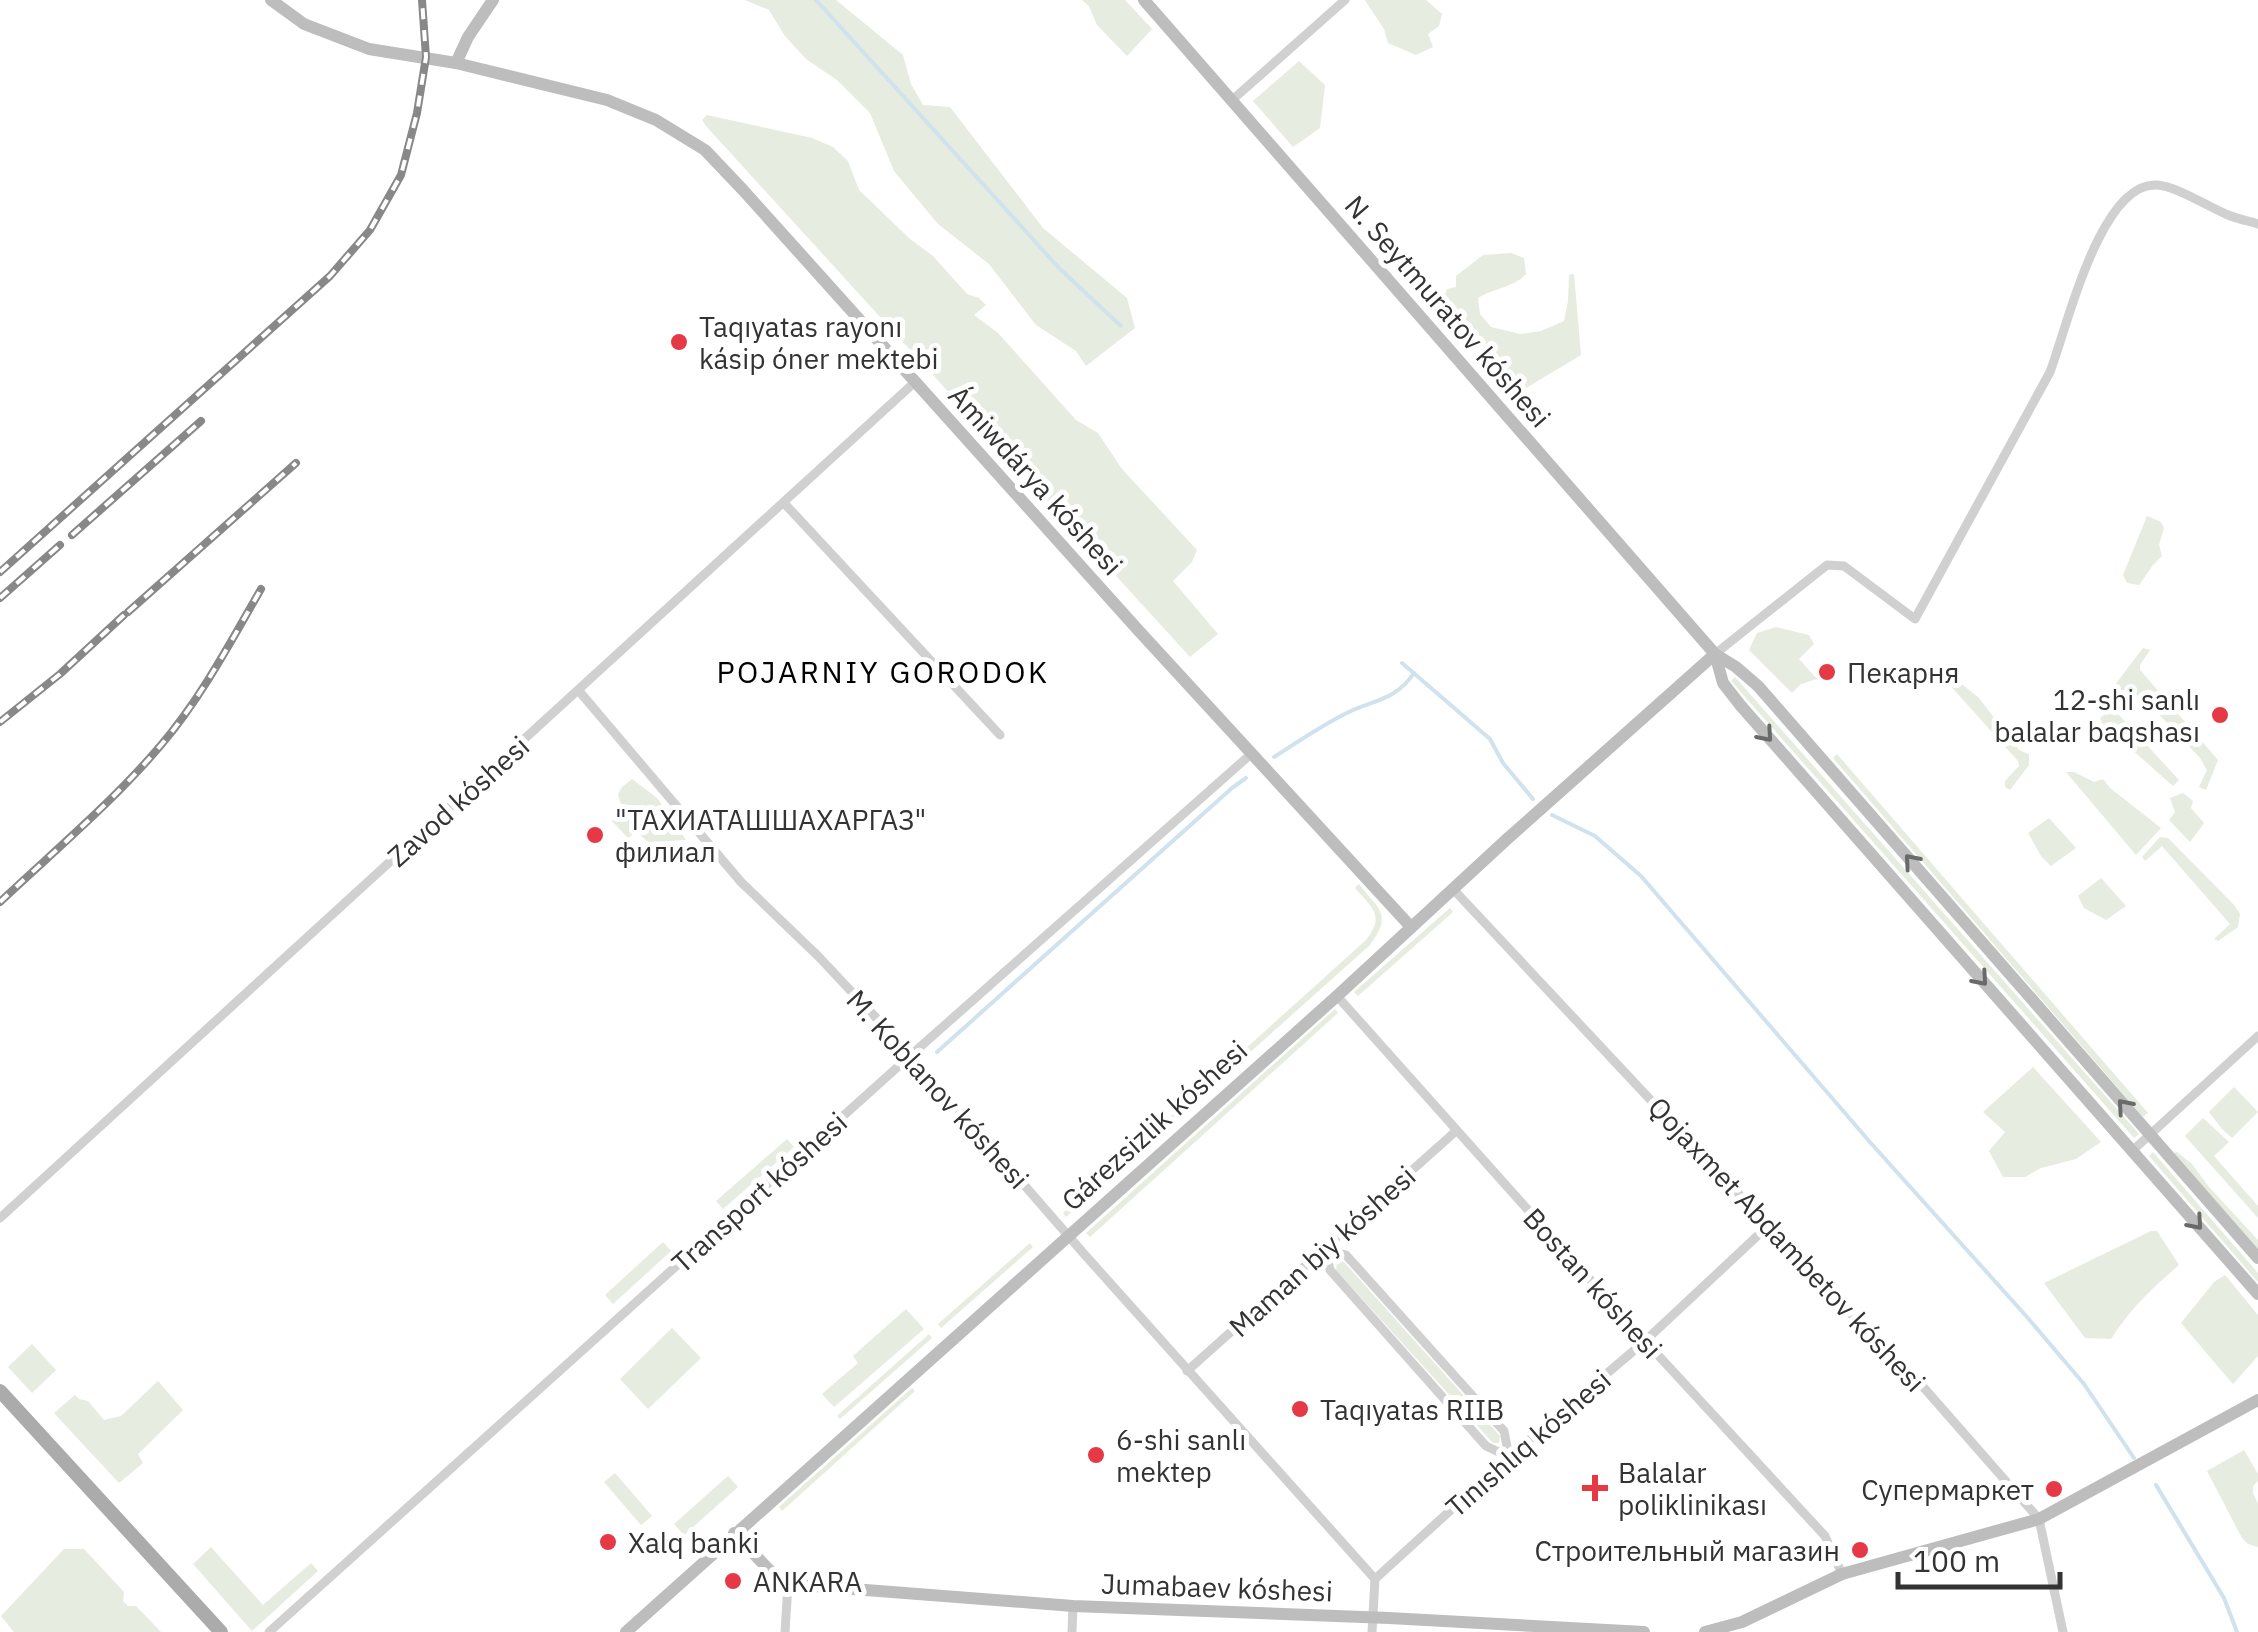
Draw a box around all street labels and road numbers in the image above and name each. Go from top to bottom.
street label: N. Seytmuratov kóshesi [1337,187,1559,435]
street label: Ámiwdárya kóshesi [941,377,1131,583]
street label: Zavod kóshesi [379,728,537,874]
street label: M. Koblanov kóshesi [839,982,1037,1196]
street label: Gárezsizlik kóshesi [1053,1032,1255,1218]
street label: Qojaxmet Abdambetov kóshesi [1640,1089,1934,1399]
street label: Transport kóshesi [664,1103,854,1281]
street label: Maman biy kóshesi [1221,1157,1423,1345]
street label: Bostan kóshesi [1516,1200,1670,1366]
street label: Tınıshlıq kóshesi [1438,1361,1618,1525]
street label: Jumabaev kóshesi [1101,1564,1333,1610]

